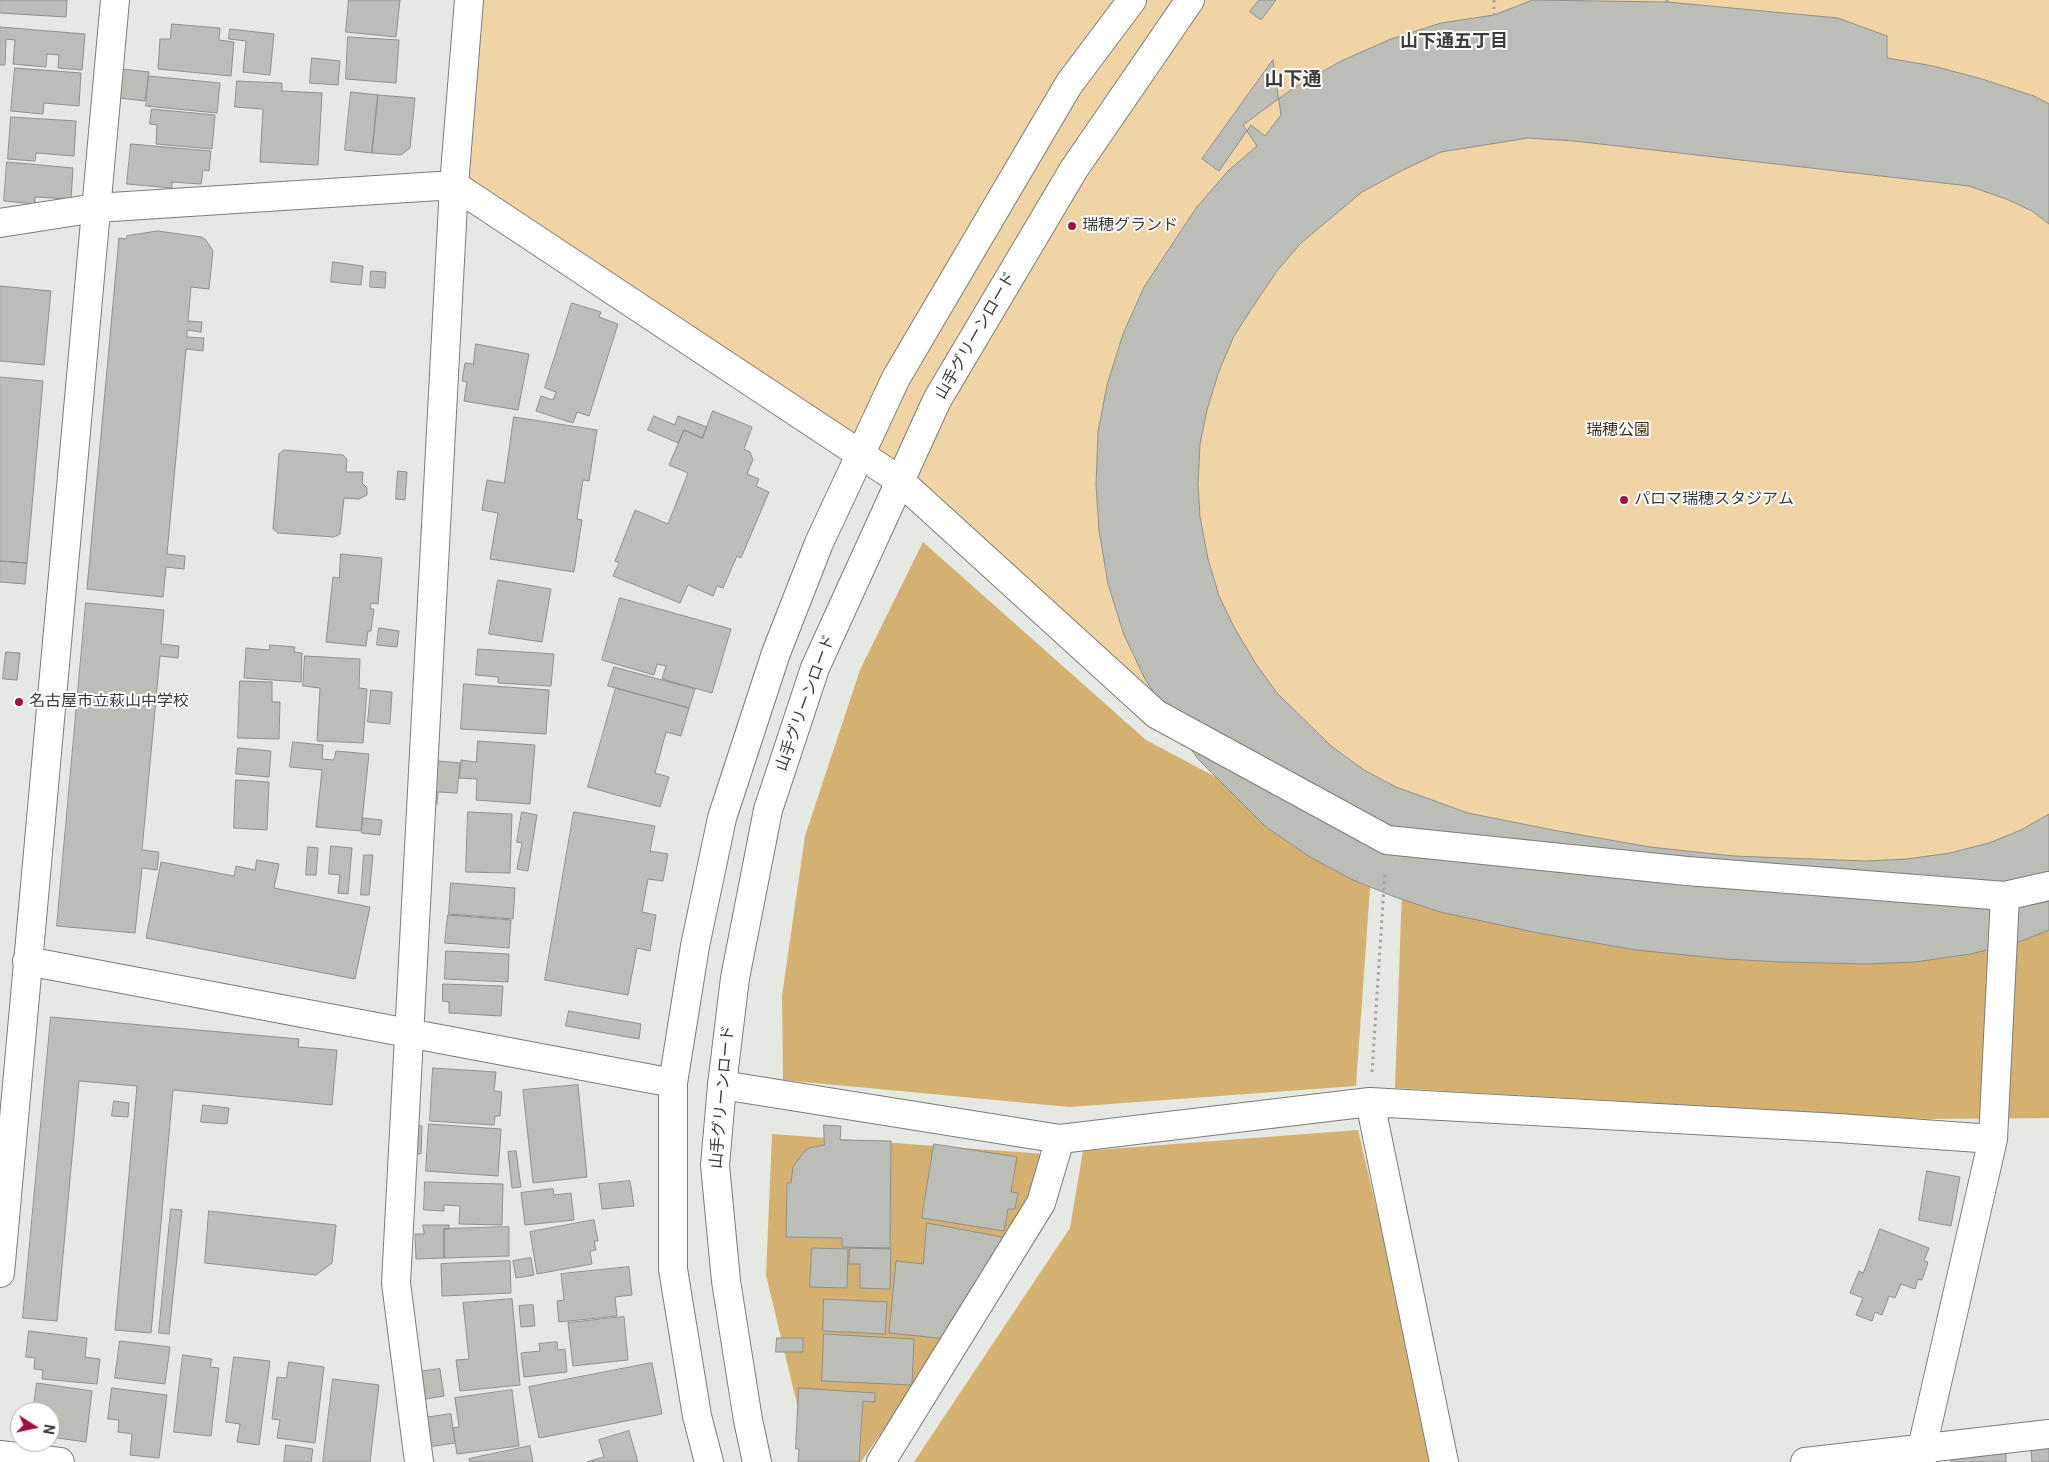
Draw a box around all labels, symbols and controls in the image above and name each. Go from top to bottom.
district label: 山下通五丁目 [1400,31,1508,53]
district label: 山下通 [1265,69,1321,91]
place label: 瑞穂グランド [1082,216,1178,236]
marker: 瑞穂グランド [1066,220,1078,232]
street label: 山手グリーンロード [932,269,1020,403]
park label: 瑞穂公園 [1586,421,1650,441]
place label: パロマ瑞穂スタジアム [1634,490,1794,510]
marker: パロマ瑞穂スタジアム [1618,494,1630,506]
street label: 山手グリーンロード [772,632,840,774]
place label: 名古屋市立萩山中学校 [29,692,189,712]
marker: 名古屋市立萩山中学校 [13,696,25,708]
street label: 山手グリーンロード [707,1024,739,1170]
north arrow [10,1402,60,1452]
text: N [40,1423,58,1436]

